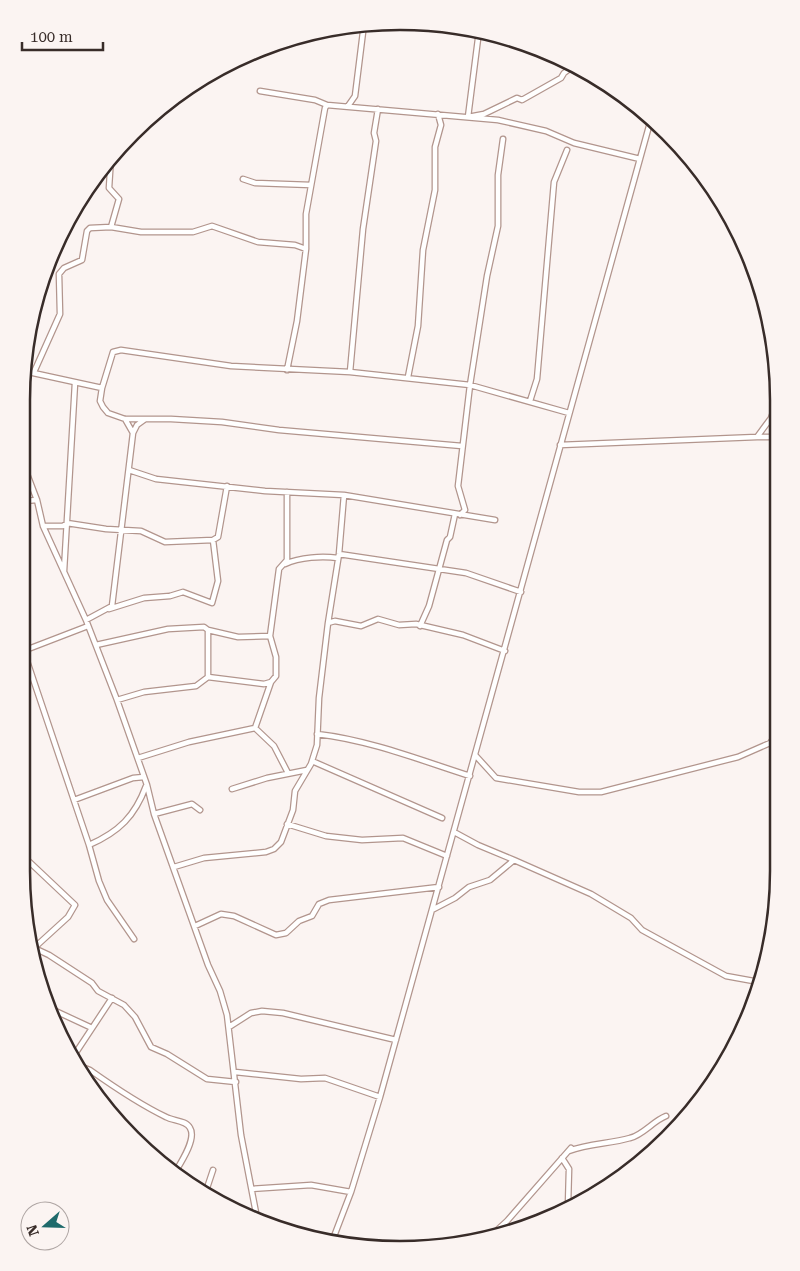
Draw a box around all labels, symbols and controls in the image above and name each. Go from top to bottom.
scale bar [22,20,104,52]
text: 100 m [30,28,73,46]
north arrow [20,1201,70,1251]
text: N [23,1222,42,1238]

